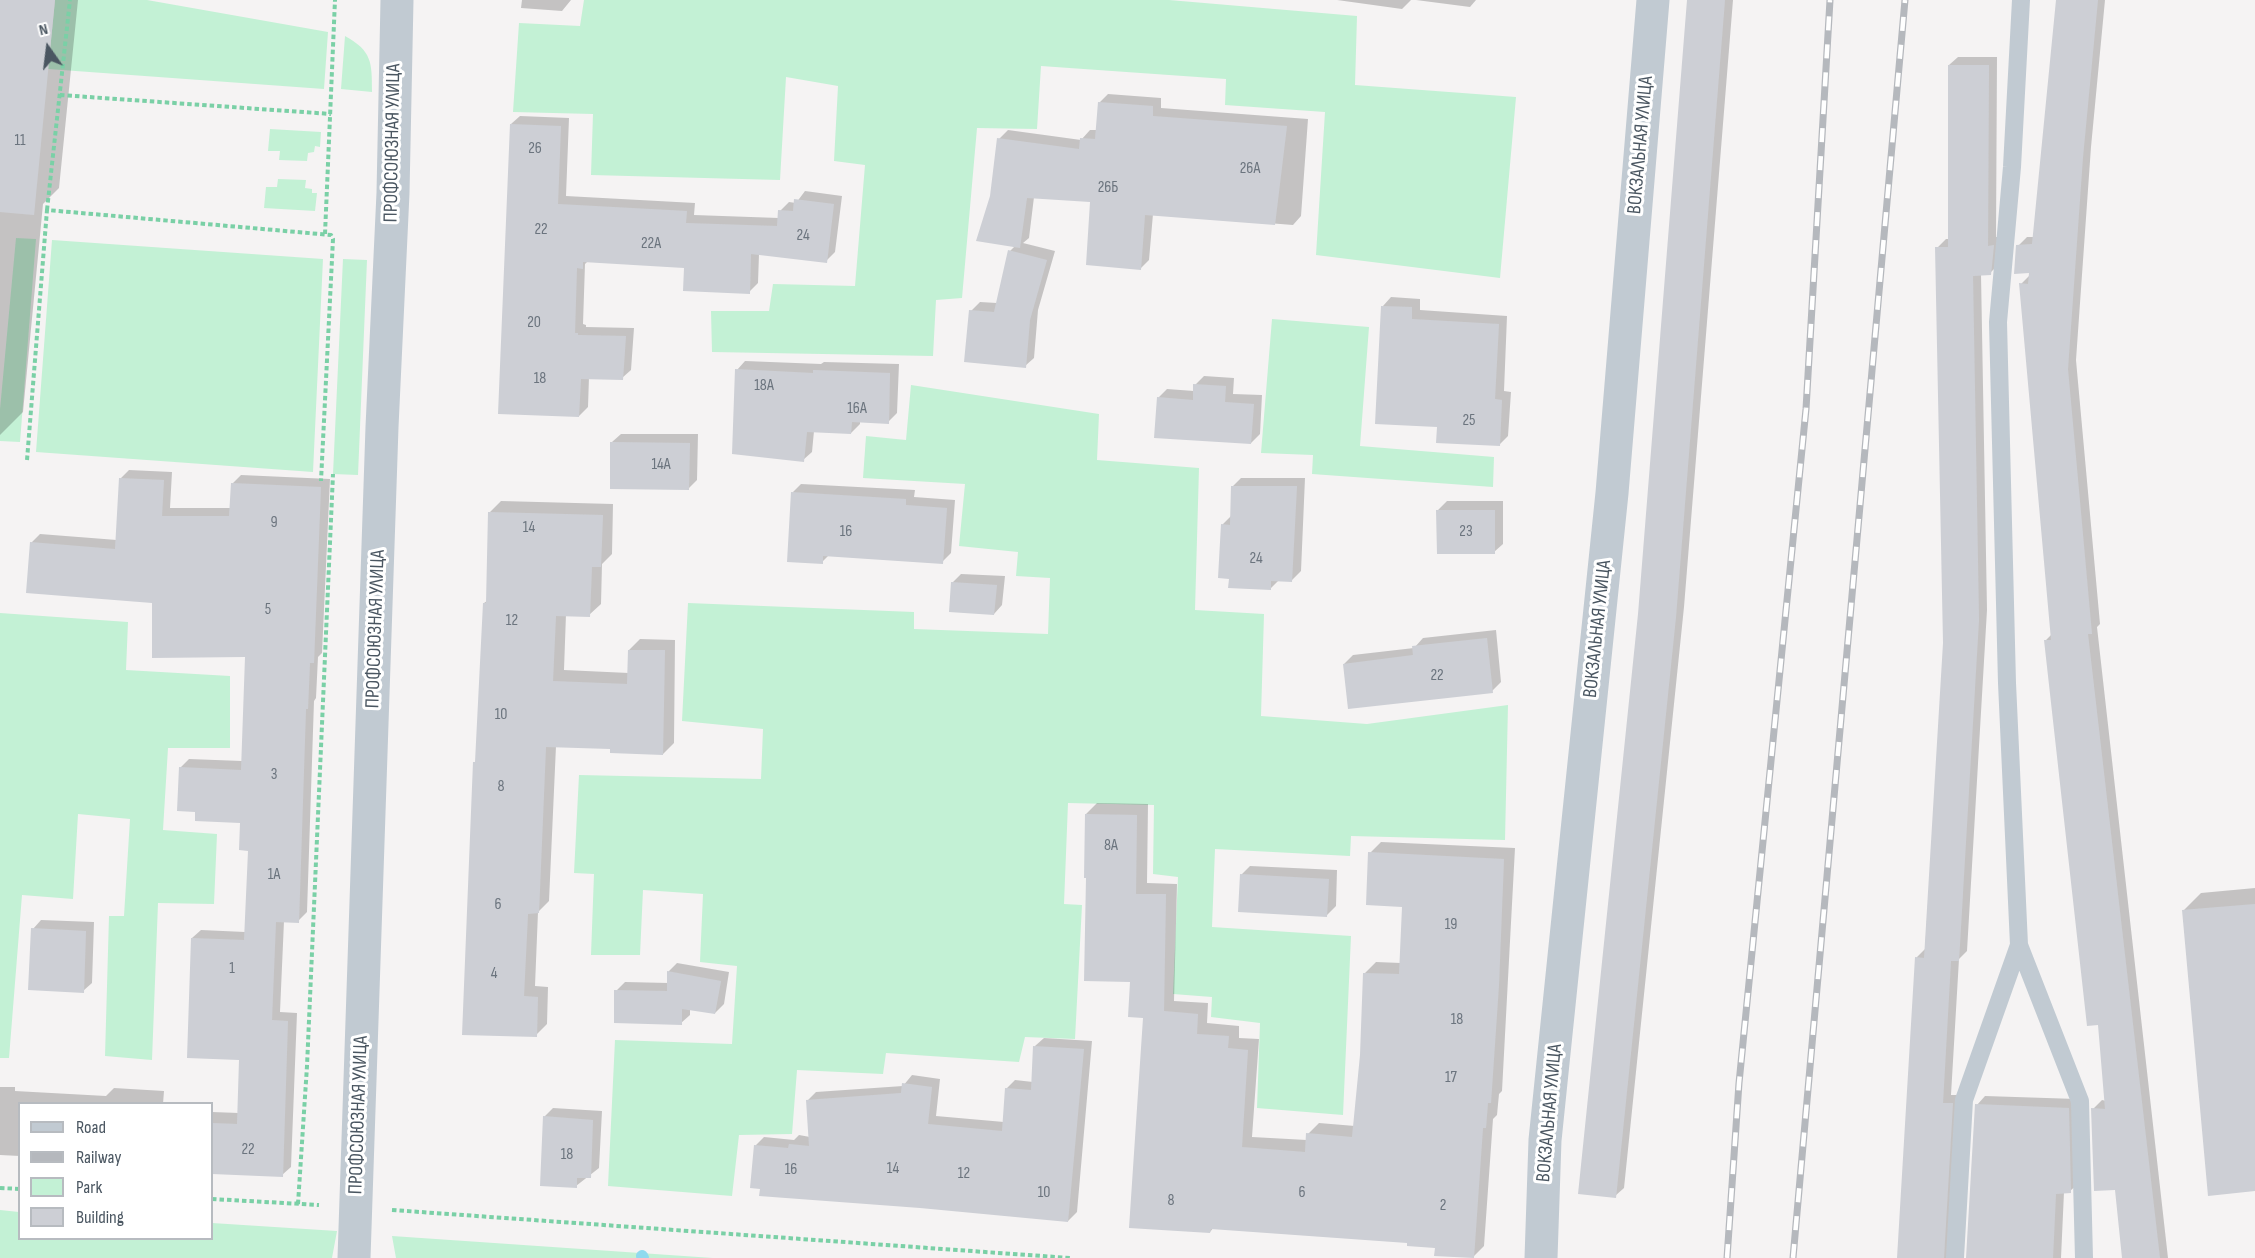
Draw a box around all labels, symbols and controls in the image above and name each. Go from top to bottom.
north arrow [18,18,78,78]
text: N [37,20,50,40]
street label: ПРОФСОЮЗНАЯ УЛИЦА [380,63,406,223]
street label: ВОКЗАЛЬНАЯ УЛИЦА [1623,75,1659,215]
house number: 11 [14,131,26,151]
house number: 26 [528,139,542,159]
house number: 26А [1240,159,1260,179]
house number: 26Б [1098,178,1118,198]
house number: 22 [534,220,548,240]
house number: 24 [796,226,810,246]
house number: 22А [641,234,661,254]
house number: 20 [527,313,541,333]
house number: 18 [534,369,546,389]
house number: 18А [754,376,774,396]
house number: 16А [847,399,867,419]
house number: 25 [1462,411,1476,431]
house number: 14А [651,455,671,475]
house number: 9 [270,513,278,533]
house number: 14 [523,518,535,538]
house number: 16 [840,522,852,542]
house number: 23 [1459,522,1473,542]
street label: ПРОФСОЮЗНАЯ УЛИЦА [361,549,391,709]
house number: 24 [1249,549,1263,569]
street label: ВОКЗАЛЬНАЯ УЛИЦА [1579,559,1617,699]
house number: 5 [265,600,271,620]
house number: 12 [506,611,518,631]
house number: 22 [1430,666,1444,686]
house number: 10 [495,705,507,725]
house number: 3 [271,765,277,785]
house number: 8 [497,777,505,797]
house number: 8А [1104,836,1118,856]
house number: 1А [268,865,280,885]
house number: 6 [494,895,502,915]
house number: 19 [1445,915,1457,935]
house number: 1 [229,959,235,979]
house number: 4 [491,964,497,984]
house number: 18 [1451,1010,1463,1030]
street label: ПРОФСОЮЗНАЯ УЛИЦА [344,1035,374,1195]
street label: ВОКЗАЛЬНАЯ УЛИЦА [1532,1043,1568,1183]
house number: 17 [1445,1068,1457,1088]
legend [18,1102,213,1240]
text: Road [76,1117,106,1138]
house number: 22 [241,1140,255,1160]
house number: 18 [561,1145,573,1165]
text: Railway [76,1147,121,1168]
house number: 14 [887,1159,899,1179]
house number: 16 [785,1160,797,1180]
house number: 12 [958,1164,970,1184]
text: Park [76,1177,102,1198]
house number: 10 [1038,1183,1050,1203]
house number: 6 [1298,1183,1306,1203]
house number: 8 [1167,1191,1175,1211]
house number: 2 [1440,1196,1446,1216]
text: Building [76,1207,124,1228]

